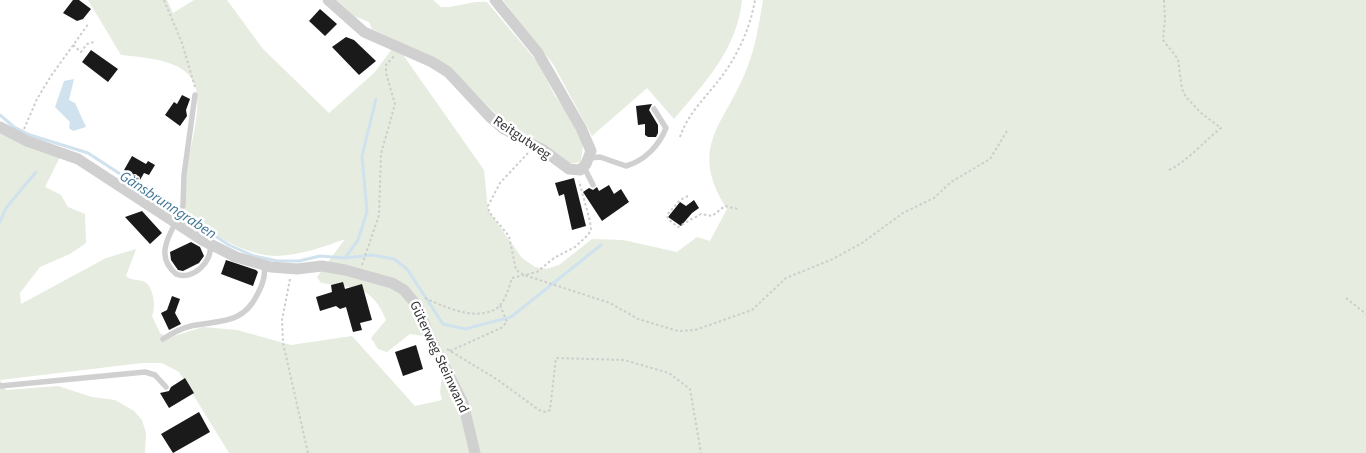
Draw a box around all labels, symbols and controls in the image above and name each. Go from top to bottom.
street label: Reitgutweg [489,111,555,165]
water label: Gänsbrunngraben [115,166,221,244]
street label: Güterweg Steinwand [404,298,474,416]

